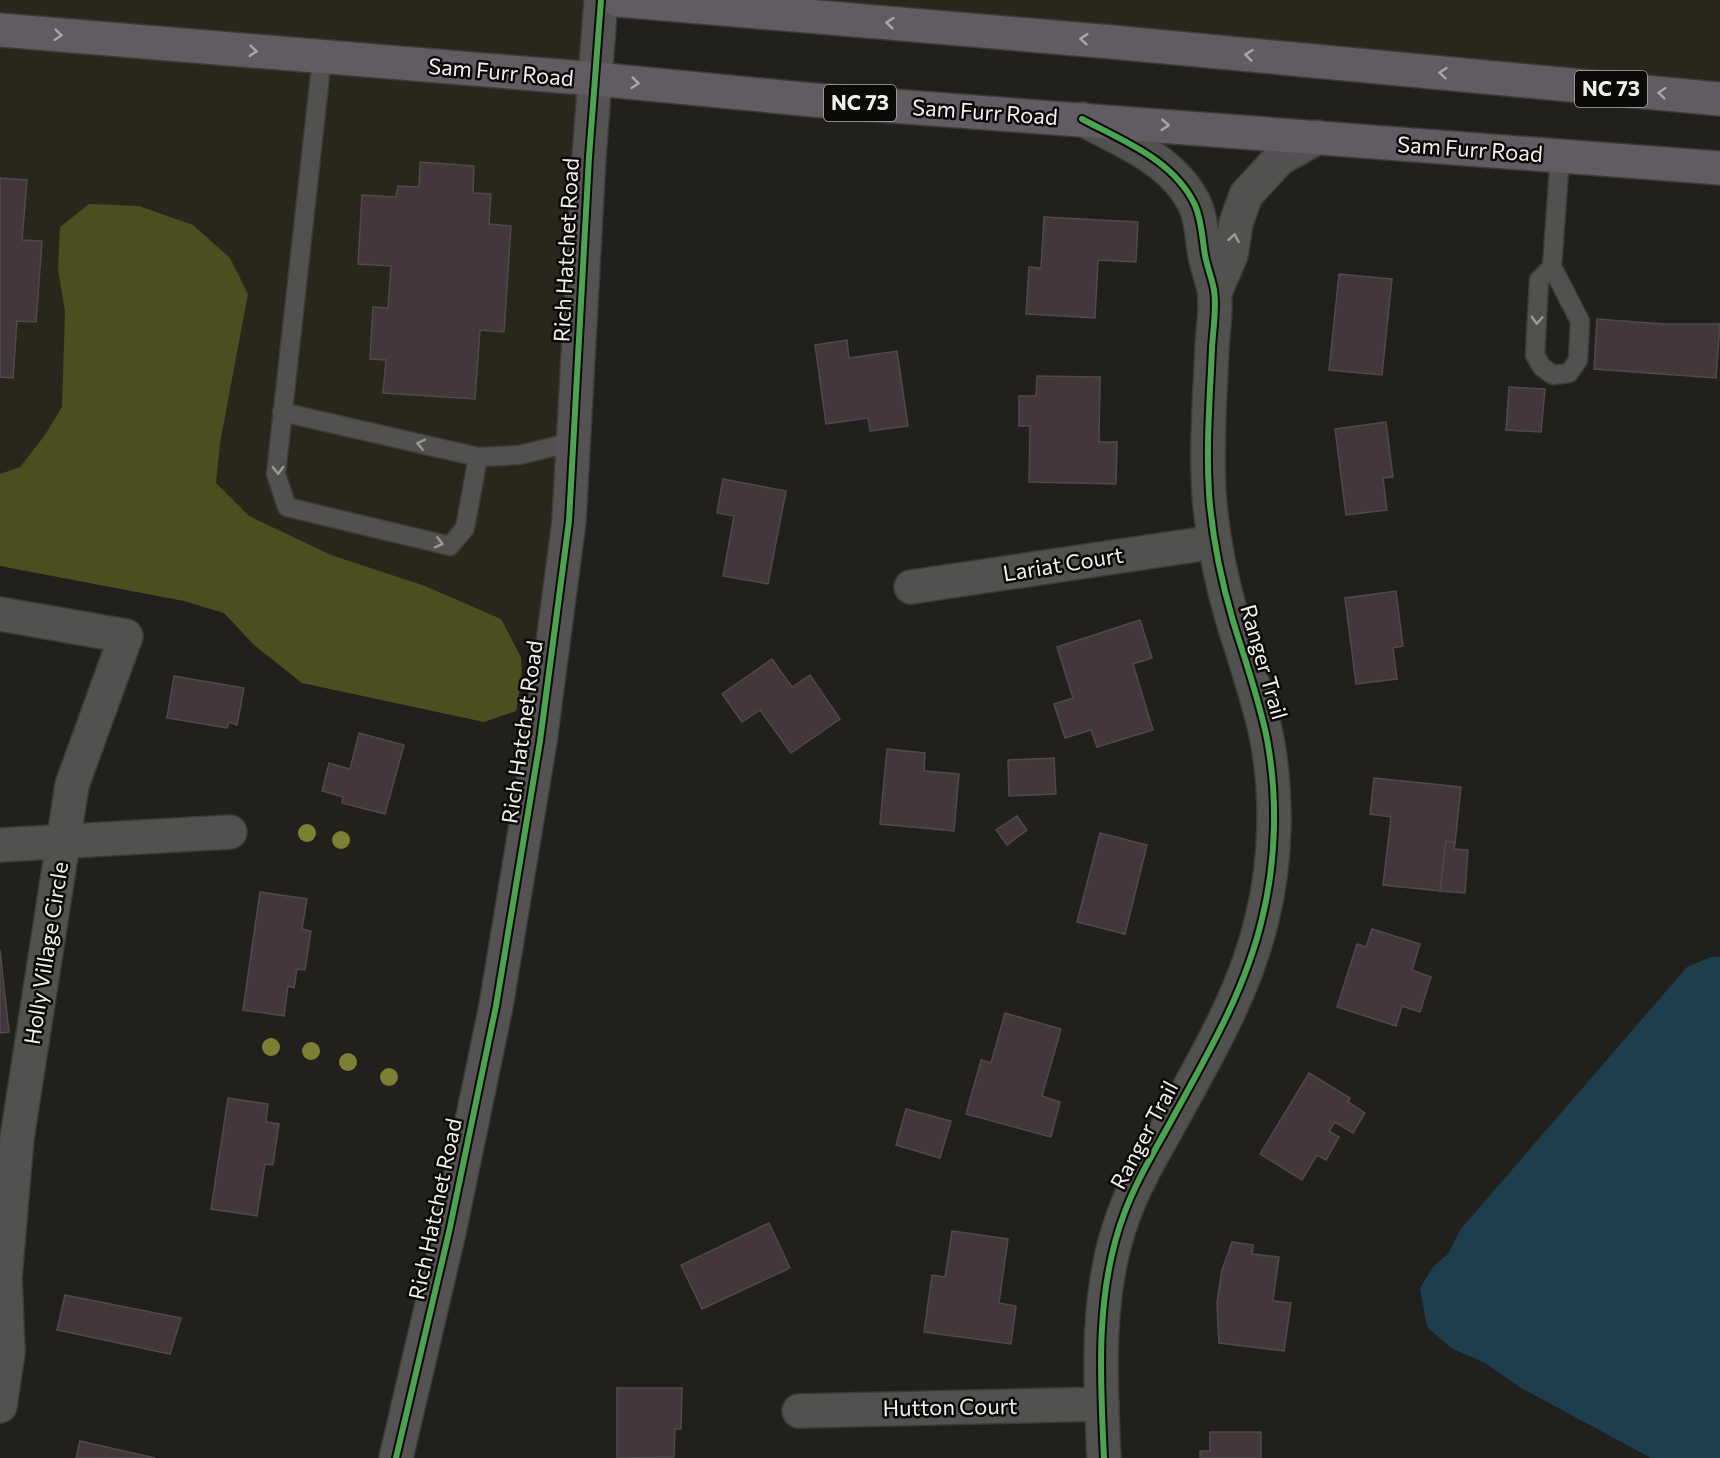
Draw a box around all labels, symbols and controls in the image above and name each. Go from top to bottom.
one-way arrow [885,17,895,30]
one-way arrow [54,28,63,41]
one-way arrow [1080,33,1089,46]
one-way arrow [248,44,257,57]
one-way arrow [1244,49,1253,62]
street label: Sam Furr Road [427,52,575,91]
one-way arrow [1438,67,1447,80]
road number: NC 73 [1575,71,1647,107]
one-way arrow [631,76,640,89]
road number: NC 73 [824,85,896,121]
one-way arrow [1657,87,1666,100]
street label: Sam Furr Road [911,93,1059,130]
one-way arrow [1160,118,1169,131]
street label: Sam Furr Road [1396,130,1544,167]
street label: Rich Hatchet Road [547,157,584,343]
one-way arrow [1227,233,1240,243]
one-way arrow [1530,315,1543,324]
one-way arrow [416,438,426,451]
one-way arrow [272,465,284,474]
one-way arrow [434,536,444,549]
street label: Lariat Court [1001,541,1125,586]
street label: Ranger Trail [1235,601,1294,723]
street label: Rich Hatchet Road [495,639,548,825]
street label: Holly Village Circle [18,860,73,1046]
street label: Ranger Trail [1104,1076,1183,1194]
street label: Rich Hatchet Road [402,1116,467,1302]
street label: Hutton Court [882,1392,1018,1421]

